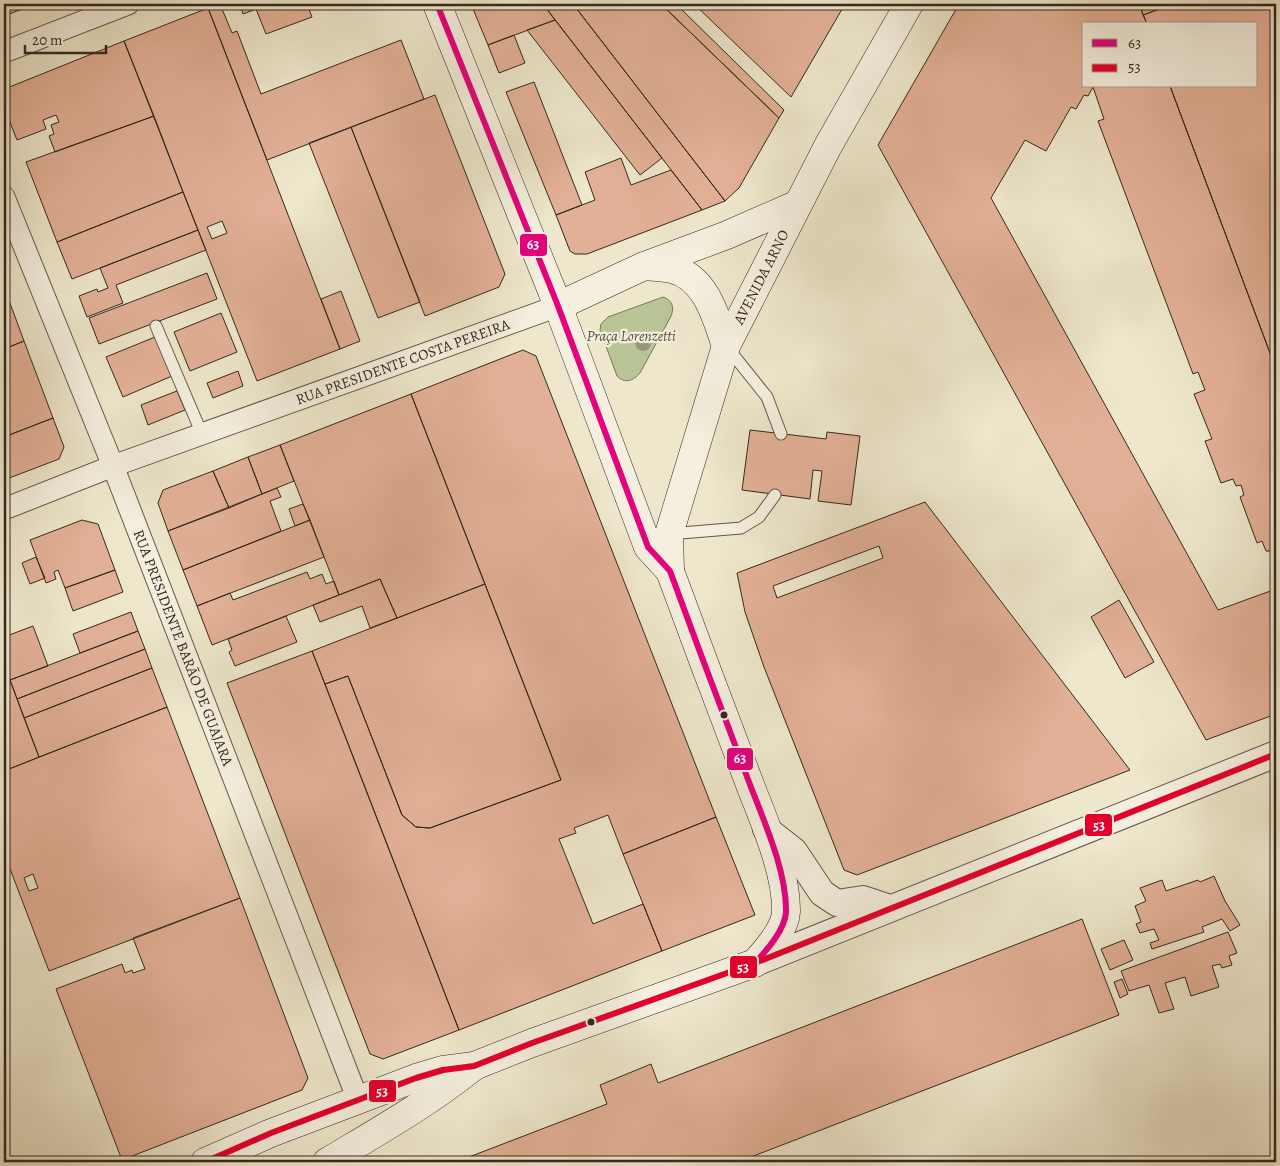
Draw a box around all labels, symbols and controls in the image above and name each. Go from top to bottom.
scale bar [25,22,106,54]
legend [1082,22,1258,88]
text: 20 m [32,30,63,50]
text: 63 [1128,33,1141,53]
text: 53 [1128,57,1141,77]
street label: AVENIDA ARNO [728,226,794,329]
line badge: 63 [519,233,548,257]
text: 63 [527,235,539,254]
street label: RUA PRESIDENTE COSTA PEREIRA [293,314,513,410]
park label: Praça Lorenzetti [586,326,676,346]
street label: RUA PRESIDENTE BARÃO DE GUAJARA [128,527,238,769]
unlabelled marker [719,710,729,720]
line badge: 63 [726,747,754,771]
text: 63 [734,749,746,768]
line badge: 53 [1084,813,1113,837]
text: 53 [1093,816,1105,835]
line badge: 53 [729,955,758,979]
text: 53 [737,958,749,977]
unlabelled marker [586,1017,596,1027]
line badge: 53 [368,1079,397,1103]
text: 53 [376,1082,388,1101]

